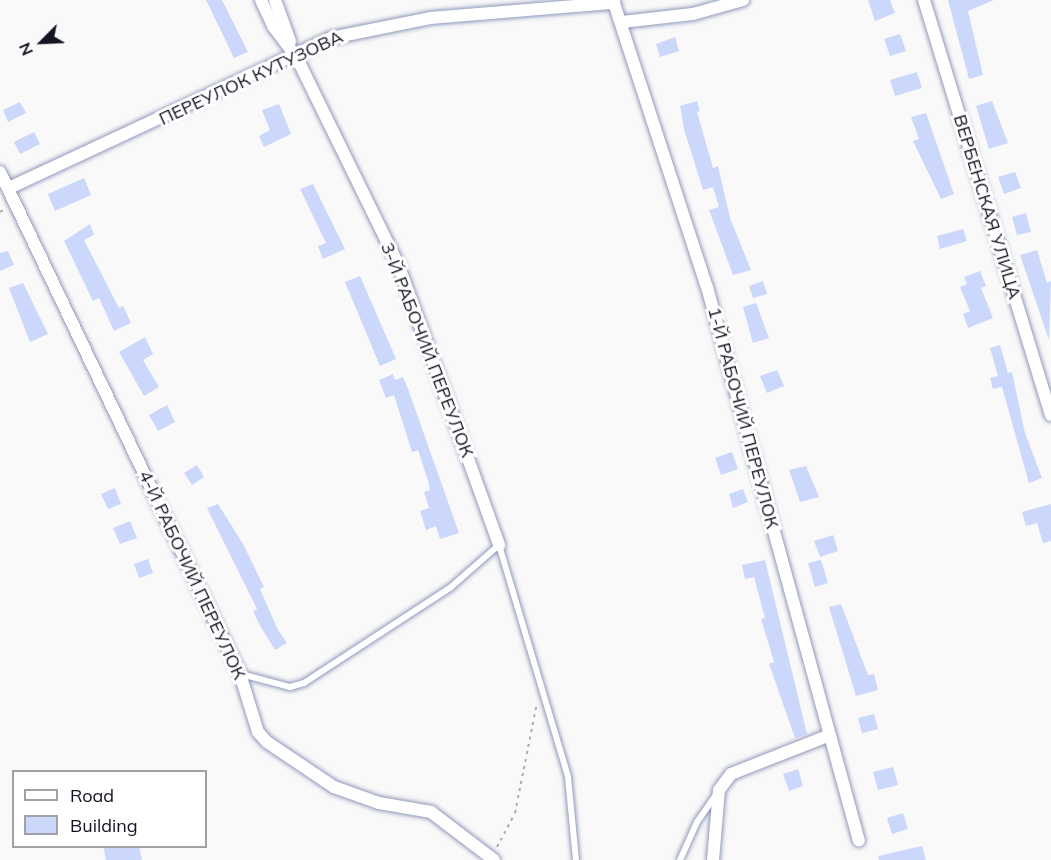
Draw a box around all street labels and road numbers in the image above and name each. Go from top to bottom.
street label: ПЕРЕУЛОК КУТУЗОВА [156,26,346,130]
street label: ВЕРБЕНСКАЯ УЛИЦА [949,112,1025,302]
street label: 3-Й РАБОЧИЙ ПЕРЕУЛОК [376,240,478,460]
street label: 1-Й РАБОЧИЙ ПЕРЕУЛОК [703,305,783,531]
street label: 4-Й РАБОЧИЙ ПЕРЕУЛОК [134,467,250,683]

